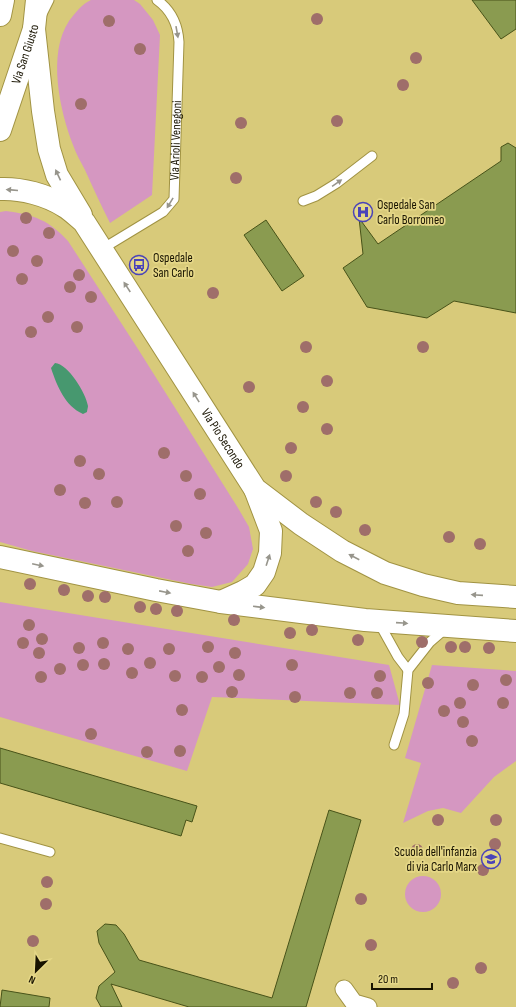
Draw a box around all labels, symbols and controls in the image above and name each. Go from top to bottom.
street label: Via San Giusto [8,24,42,86]
one-way arrow [175,26,181,38]
street label: Via Arioli Venegoni [167,100,185,181]
one-way arrow [55,170,61,181]
one-way arrow [332,179,342,187]
one-way arrow [5,186,18,193]
one-way arrow [167,197,174,208]
place label: Ospedale San Carlo Borromeo [377,197,445,228]
hospital icon: Ospedale San Carlo Borromeo [352,201,374,223]
place label: Ospedale San Carlo [153,250,194,281]
bus stop icon: Ospedale San Carlo [128,254,150,276]
one-way arrow [123,281,130,293]
one-way arrow [193,391,200,402]
street label: Via Pio Secondo [198,405,248,472]
one-way arrow [265,554,271,566]
one-way arrow [348,554,360,560]
one-way arrow [32,562,44,568]
one-way arrow [159,589,171,595]
one-way arrow [471,591,483,598]
one-way arrow [253,604,265,610]
one-way arrow [396,619,408,626]
place label: Scuola dell'infanzia di via Carlo Marx [394,844,477,875]
school or university icon: Scuola dell'infanzia di via Carlo Marx [480,848,502,870]
north arrow [16,951,56,991]
scale bar [372,965,432,991]
text: N [27,972,37,987]
text: 20 m [378,972,398,987]

